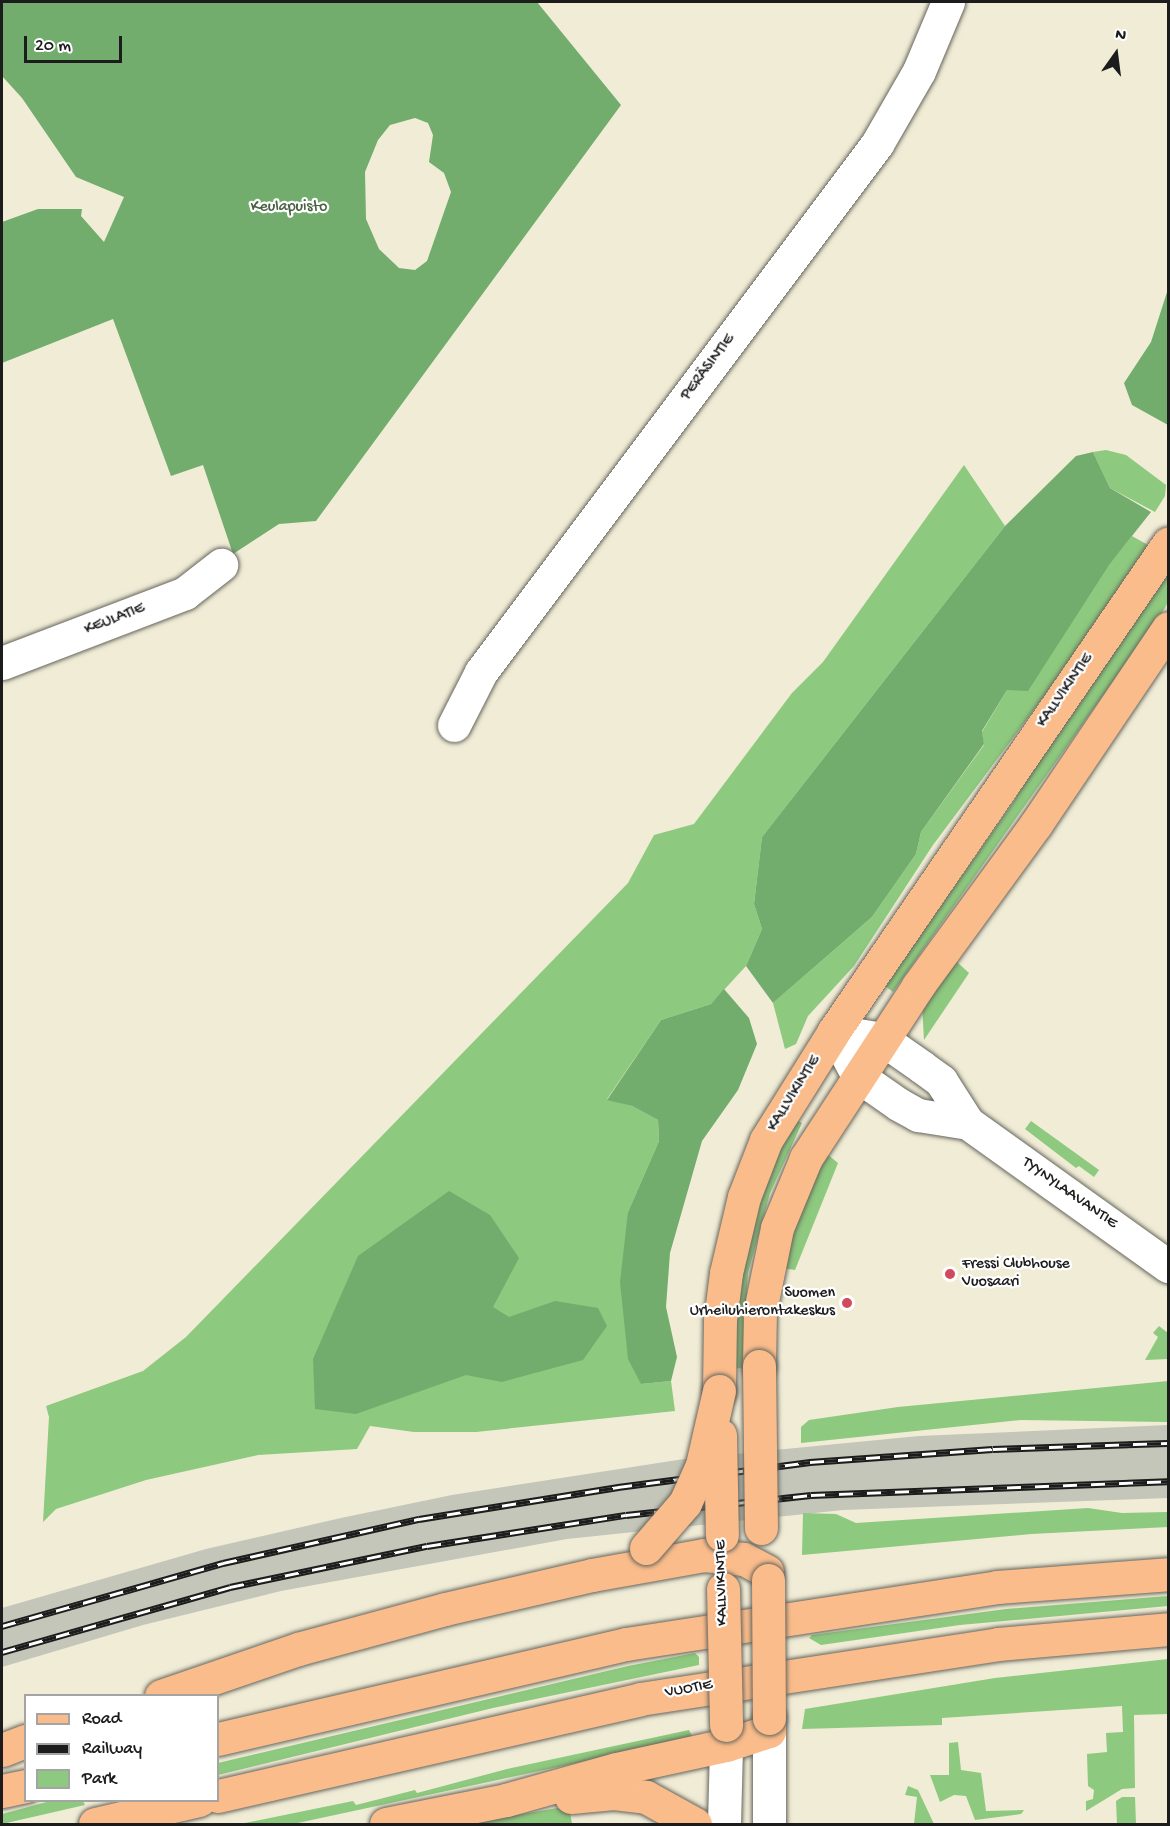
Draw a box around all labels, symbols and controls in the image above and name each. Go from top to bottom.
scale bar [27,24,124,62]
north arrow [1086,24,1146,84]
text: N [1113,26,1128,47]
text: 20 m [35,36,71,57]
park label: Keulapuisto [251,198,327,218]
street label: PERÄSINTIE [678,331,740,405]
street label: KEULATIE [82,600,148,640]
street label: KALLVIKINTIE [1034,650,1098,732]
street label: KALLVIKINTIE [764,1053,826,1135]
street label: TYYNYLAAVANTIE [1017,1154,1121,1234]
place label: Fressi Clubhouse Vuosaari [962,1255,1070,1293]
marker: Fressi Clubhouse Vuosaari [943,1267,957,1281]
place label: Suomen Urheiluhierontakeskus [690,1284,835,1322]
marker: Suomen Urheiluhierontakeskus [840,1296,854,1310]
street label: KALLVIKINTIE [713,1540,733,1626]
street label: VUOTIE [664,1676,714,1704]
legend [24,1694,219,1802]
text: Road [82,1709,121,1730]
text: Railway [82,1739,142,1760]
text: Park [82,1769,116,1790]

